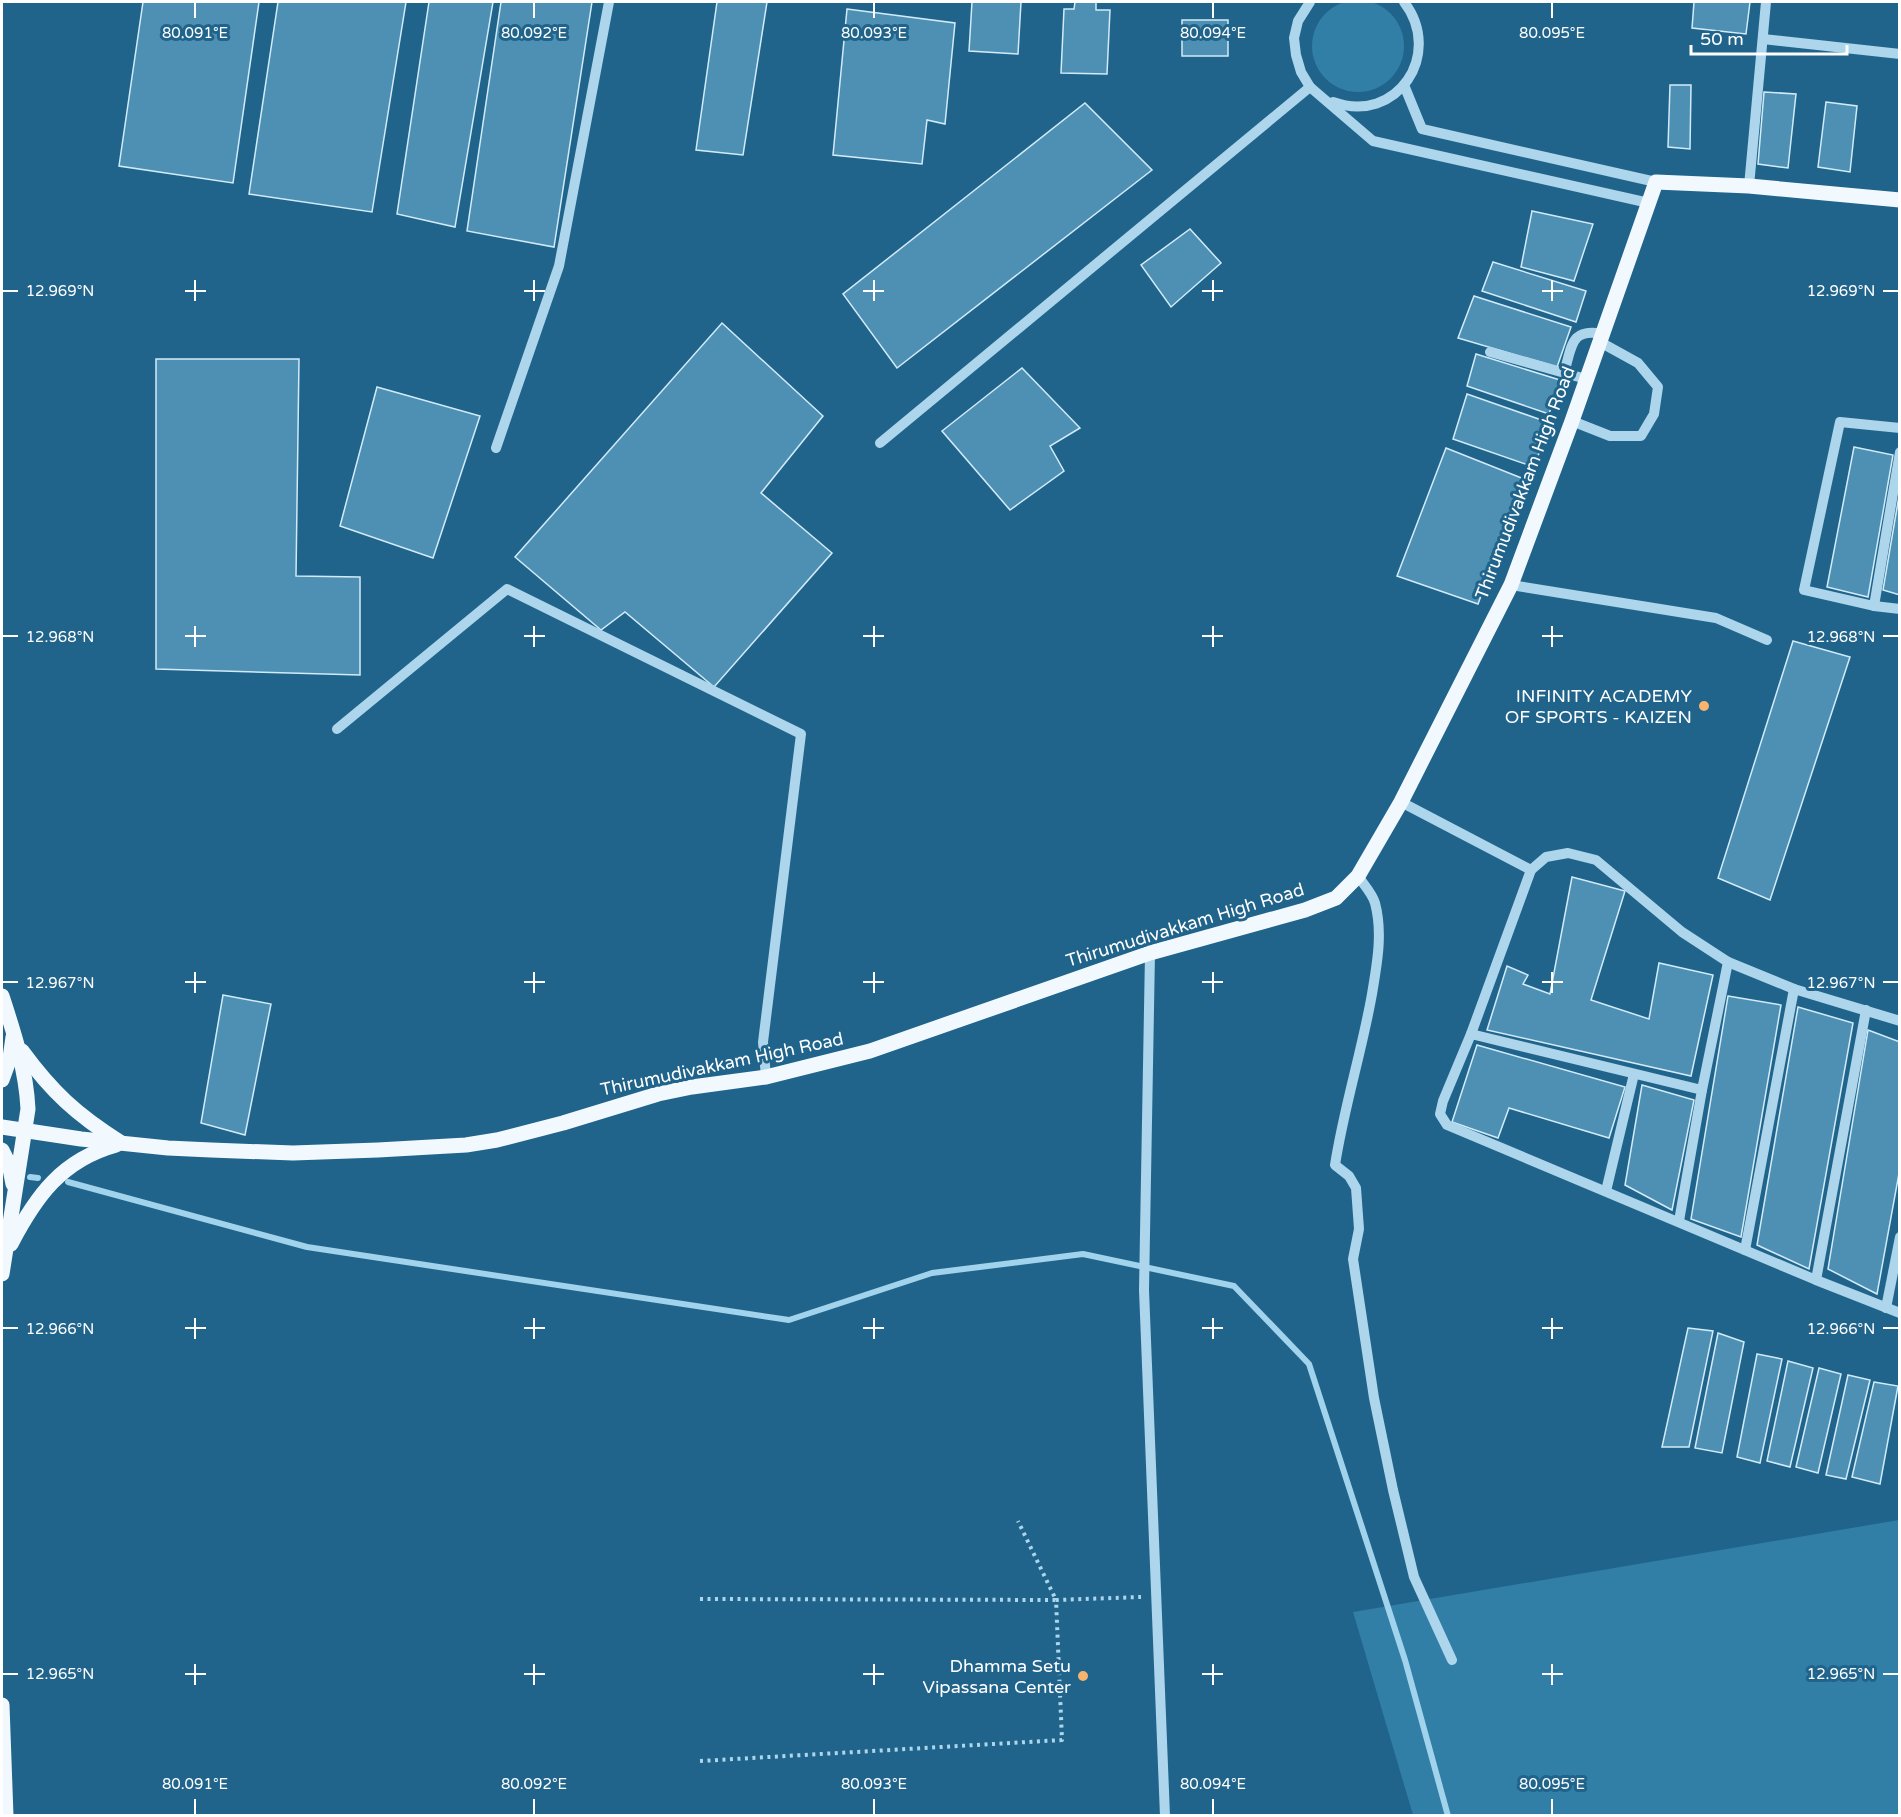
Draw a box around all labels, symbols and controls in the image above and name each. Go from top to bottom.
scale bar [1691,18,1847,56]
text: 80.091°E [162,24,228,42]
text: 80.092°E [501,24,567,42]
text: 80.093°E [841,24,907,42]
text: 80.094°E [1180,24,1246,42]
text: 80.095°E [1519,24,1585,42]
text: 50 m [1700,28,1744,50]
text: 12.969°N [26,282,94,300]
text: 12.969°N [1807,282,1875,300]
street label: Thirumudivakkam High Road [1470,363,1580,603]
text: 12.968°N [26,628,94,646]
text: 12.968°N [1807,628,1875,646]
place label: INFINITY ACADEMY OF SPORTS - KAIZEN [1505,685,1692,728]
marker: INFINITY ACADEMY OF SPORTS - KAIZEN [1697,699,1711,713]
street label: Thirumudivakkam High Road [1063,878,1307,972]
text: 12.967°N [25,974,95,992]
text: 12.967°N [1806,974,1876,992]
street label: Thirumudivakkam High Road [598,1027,846,1101]
text: 12.966°N [26,1320,94,1338]
text: 12.966°N [1807,1320,1875,1338]
place label: Dhamma Setu Vipassana Center [923,1655,1071,1698]
text: 12.965°N [26,1665,94,1683]
text: 12.965°N [1807,1665,1875,1683]
marker: Dhamma Setu Vipassana Center [1076,1669,1090,1683]
text: 80.091°E [162,1775,228,1793]
text: 80.092°E [501,1775,567,1793]
text: 80.093°E [841,1775,907,1793]
text: 80.094°E [1180,1775,1246,1793]
text: 80.095°E [1519,1775,1585,1793]

